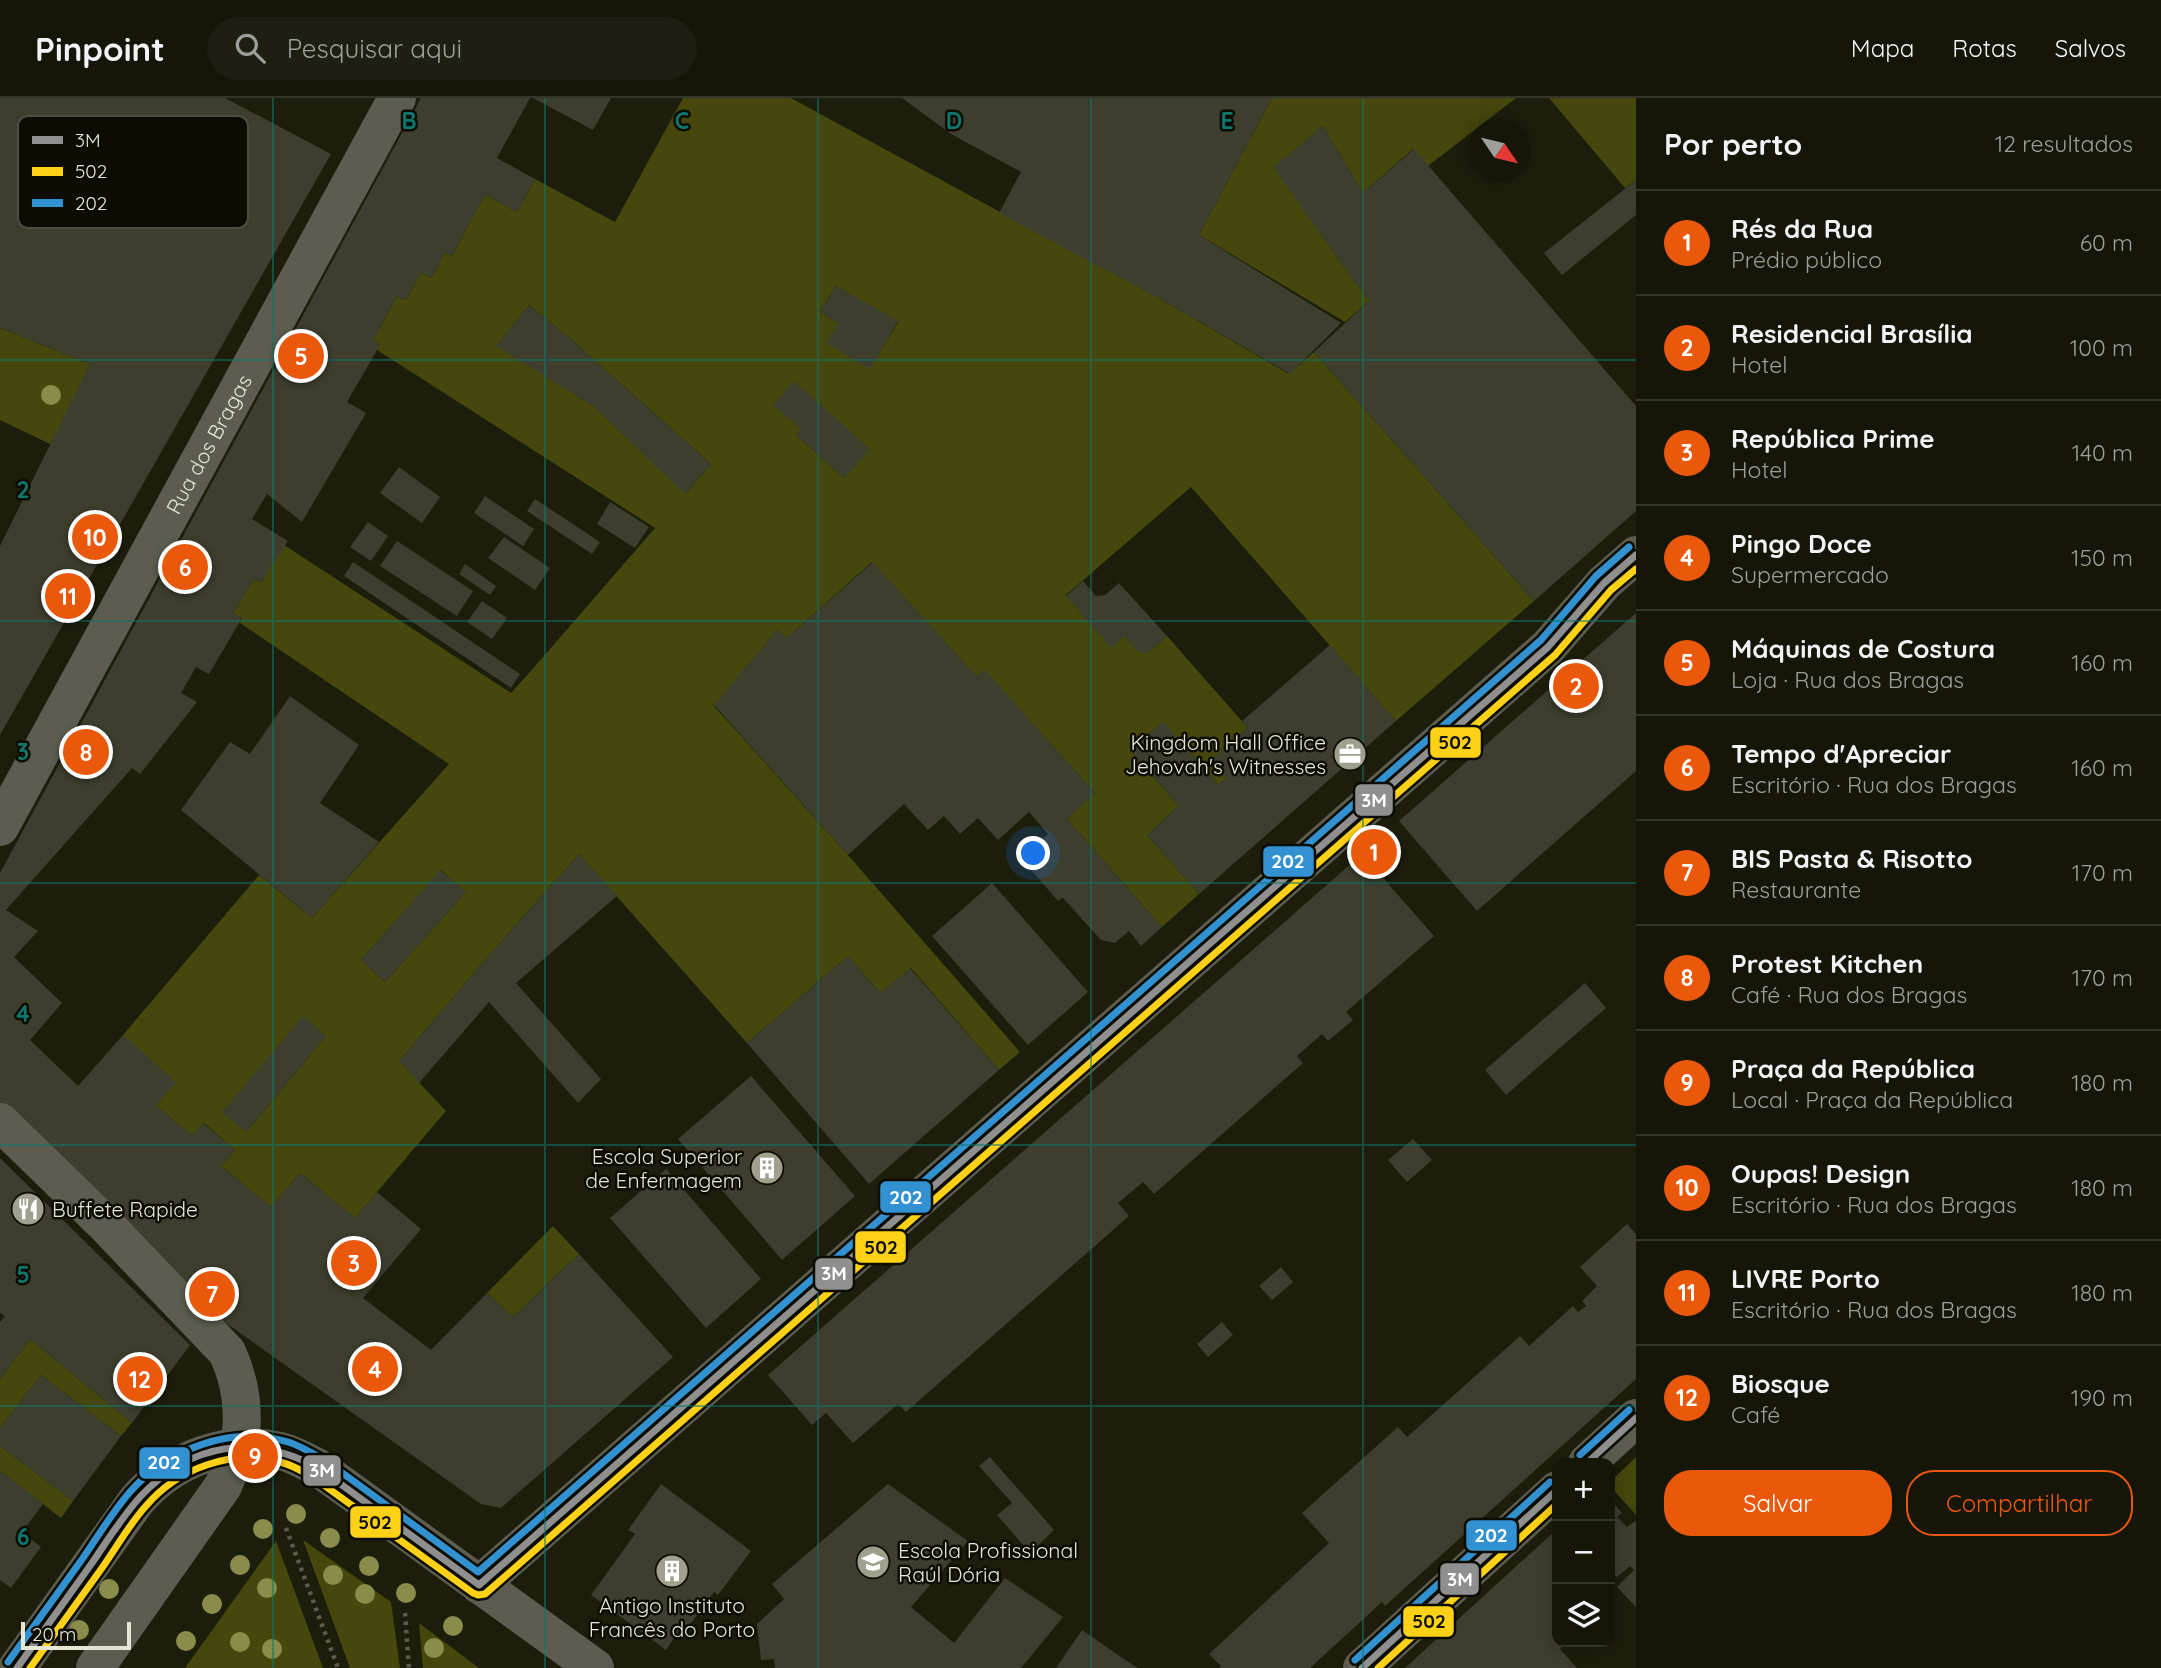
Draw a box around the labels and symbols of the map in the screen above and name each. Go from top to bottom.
text: B [401,106,417,135]
text: C [675,106,689,135]
text: D [946,106,962,135]
text: E [1220,106,1234,135]
legend [18,116,248,228]
north arrow [1468,119,1531,182]
text: 3M [75,128,101,152]
text: 502 [75,159,107,183]
text: 202 [75,191,107,215]
pin: 5 [278,330,324,382]
street label: Rua dos Bragas [160,370,257,518]
text: 2 [16,475,30,504]
pin: 10 [72,511,118,563]
pin: 6 [162,541,208,593]
pin: 11 [45,570,91,622]
pin: 2 [1553,660,1599,712]
pin: 8 [63,726,109,778]
line badge: 502 [1429,726,1482,759]
place label: Kingdom Hall Office Jehovah's Witnesses [1125,729,1326,779]
text: 502 [1438,730,1472,754]
office icon: Kingdom Hall Office Jehovah's Witnesses [1331,735,1369,773]
text: 3 [17,737,29,766]
line badge: 3M [1354,783,1394,817]
text: 3M [1361,788,1387,812]
pin: 1 [1351,826,1397,878]
your location [1016,836,1050,870]
line badge: 202 [1262,845,1315,878]
text: 202 [1271,849,1305,873]
text: 4 [16,999,30,1028]
place label: Escola Superior de Enfermagem [585,1143,742,1193]
building icon: Escola Superior de Enfermagem [748,1149,786,1187]
line badge: 202 [879,1180,932,1214]
text: 202 [889,1185,923,1209]
restaurant icon: Buffete Rapide [9,1190,47,1228]
place label: Buffete Rapide [52,1196,198,1222]
line badge: 502 [854,1230,907,1264]
text: 502 [864,1235,898,1259]
pin: 3 [331,1237,377,1289]
line badge: 3M [814,1257,854,1291]
text: 5 [16,1260,30,1289]
text: 3M [821,1261,847,1285]
pin: 7 [189,1268,235,1320]
pin: 4 [352,1343,398,1395]
pin: 12 [117,1353,163,1405]
pin: 9 [232,1430,278,1482]
line badge: 202 [138,1446,191,1480]
text: 202 [147,1450,181,1474]
line badge: 3M [302,1454,342,1487]
text: 3M [309,1458,335,1482]
line badge: 502 [349,1505,402,1539]
text: 502 [358,1510,392,1534]
line badge: 202 [1465,1519,1518,1552]
text: 6 [17,1522,29,1551]
text: 202 [1474,1523,1508,1547]
place label: Escola Profissional Raúl Dória [898,1537,1078,1587]
school or university icon: Escola Profissional Raúl Dória [854,1543,892,1581]
building icon: Antigo Instituto Francês do Porto [653,1552,691,1590]
line badge: 3M [1439,1562,1480,1596]
text: 3M [1447,1567,1473,1591]
place label: Antigo Instituto Francês do Porto [589,1592,755,1642]
line badge: 502 [1402,1605,1455,1638]
text: 502 [1412,1609,1446,1633]
scale bar [21,1619,131,1651]

